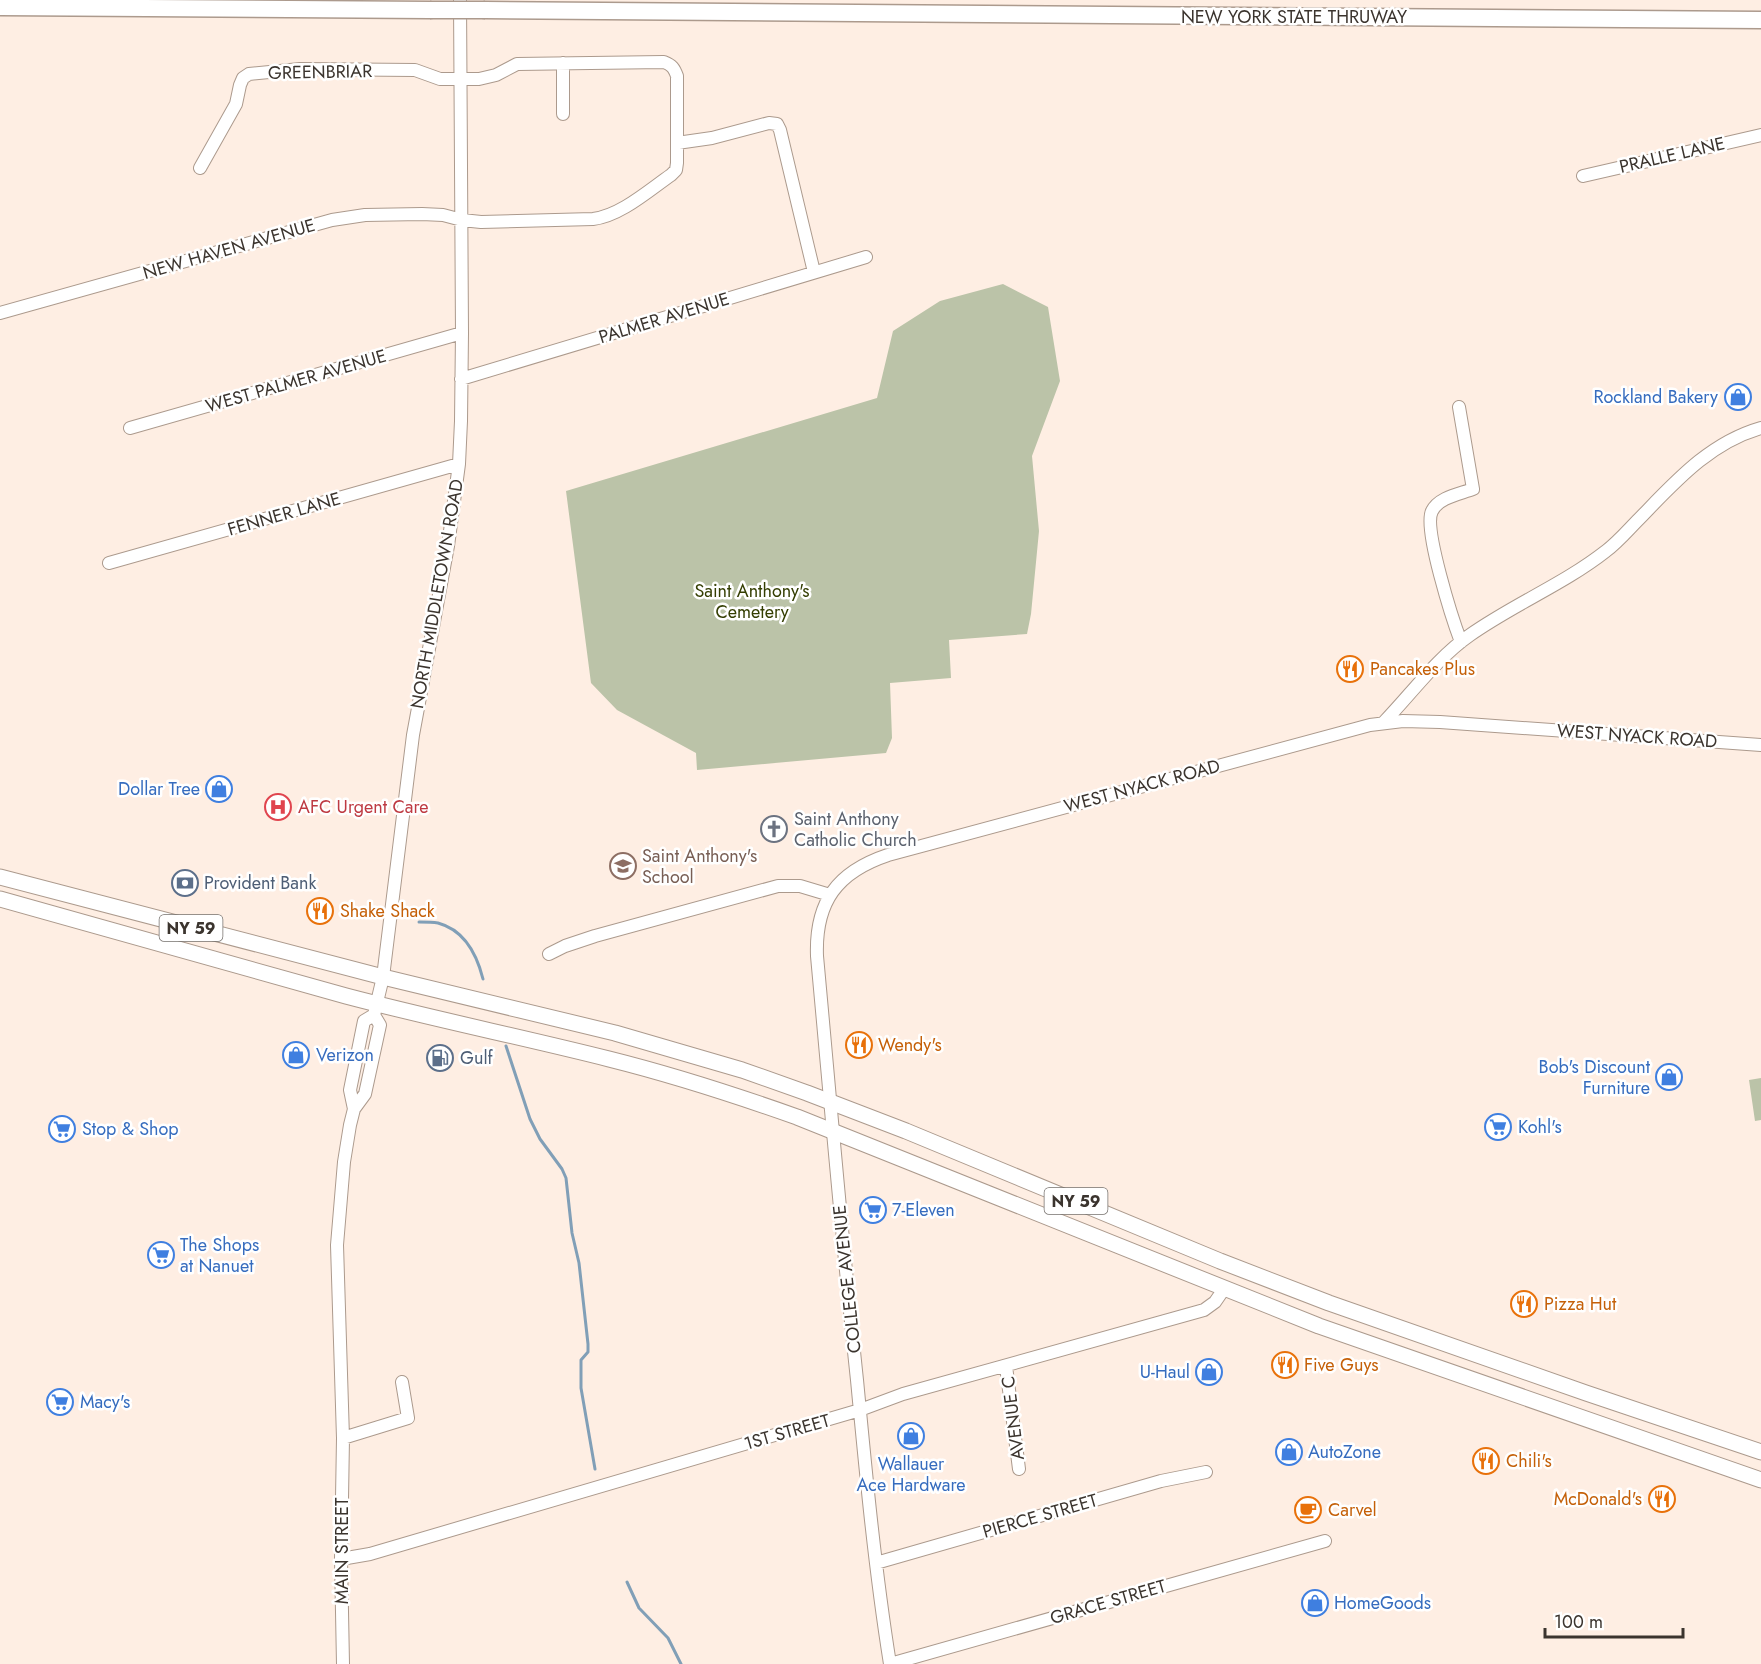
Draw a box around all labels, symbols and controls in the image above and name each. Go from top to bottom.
street label: NEW YORK STATE THRUWAY [1181,4,1408,30]
street label: GREENBRIAR [268,58,372,86]
street label: PRALLE LANE [1617,130,1727,180]
street label: NEW HAVEN AVENUE [140,212,318,286]
street label: PALMER AVENUE [595,286,733,350]
street label: WEST PALMER AVENUE [203,343,389,419]
shop icon: Rockland Bakery [1723,382,1753,412]
place label: Rockland Bakery [1593,384,1718,410]
street label: NORTH MIDDLETOWN ROAD [404,477,470,711]
street label: FENNER LANE [224,485,344,543]
park label: Saint Anthony's Cemetery [694,578,810,625]
restaurant icon: Pancakes Plus [1335,654,1365,684]
place label: Pancakes Plus [1370,656,1475,682]
street label: WEST NYACK ROAD [1556,717,1718,755]
street label: WEST NYACK ROAD [1061,753,1223,819]
shop icon: Dollar Tree [204,774,234,804]
place label: Dollar Tree [118,776,200,802]
hospital icon: AFC Urgent Care [263,792,293,822]
place label: AFC Urgent Care [298,794,429,820]
place label: Saint Anthony Catholic Church [794,806,917,853]
church icon: Saint Anthony Catholic Church [759,814,789,844]
place label: Saint Anthony's School [642,843,757,890]
school or university icon: Saint Anthony's School [608,851,638,881]
bank icon: Provident Bank [170,868,200,898]
place label: Provident Bank [204,870,316,896]
restaurant icon: Shake Shack [305,896,335,926]
place label: Shake Shack [340,898,435,924]
road number: NY 59 [160,915,222,941]
restaurant icon: Wendy's [844,1030,874,1060]
place label: Wendy's [878,1032,942,1058]
shop icon: Verizon [281,1040,311,1070]
place label: Verizon [316,1042,374,1068]
fuel station icon: Gulf [425,1043,455,1073]
place label: Gulf [460,1045,494,1071]
place label: Bob's Discount Furniture [1539,1054,1651,1101]
shop icon: Bob's Discount Furniture [1654,1062,1684,1092]
supermarket icon: Kohl's [1483,1112,1513,1142]
supermarket icon: Stop & Shop [47,1114,77,1144]
place label: Kohl's [1518,1114,1562,1140]
place label: Stop & Shop [82,1116,179,1142]
road number: NY 59 [1044,1188,1108,1214]
supermarket icon: 7-Eleven [858,1195,888,1225]
place label: 7-Eleven [892,1197,955,1223]
street label: COLLEGE AVENUE [826,1204,868,1354]
place label: The Shops at Nanuet [180,1232,259,1279]
supermarket icon: The Shops at Nanuet [146,1240,176,1270]
restaurant icon: Pizza Hut [1509,1289,1539,1319]
place label: Pizza Hut [1544,1291,1617,1317]
restaurant icon: Five Guys [1270,1350,1300,1380]
place label: Five Guys [1304,1352,1379,1378]
shop icon: U-Haul [1194,1357,1224,1387]
place label: U-Haul [1140,1359,1190,1385]
street label: AVENUE C [995,1374,1031,1462]
supermarket icon: Macy's [45,1387,75,1417]
place label: Macy's [80,1389,130,1415]
street label: 1ST STREET [741,1407,834,1457]
shop icon: Wallauer Ace Hardware [896,1421,926,1451]
shop icon: AutoZone [1274,1437,1304,1467]
place label: AutoZone [1308,1439,1381,1465]
restaurant icon: Chili's [1471,1446,1501,1476]
place label: Chili's [1506,1448,1552,1474]
place label: Wallauer Ace Hardware [856,1451,966,1498]
restaurant icon: McDonald's [1647,1484,1677,1514]
place label: McDonald's [1554,1486,1642,1512]
street label: PIERCE STREET [980,1487,1101,1545]
cafe icon: Carvel [1293,1495,1323,1525]
street label: MAIN STREET [329,1497,355,1604]
place label: Carvel [1328,1497,1377,1523]
street label: GRACE STREET [1047,1573,1170,1631]
shop icon: HomeGoods [1300,1588,1330,1618]
place label: HomeGoods [1334,1590,1431,1616]
scale bar [1545,1601,1683,1639]
text: 100 m [1554,1609,1603,1635]

